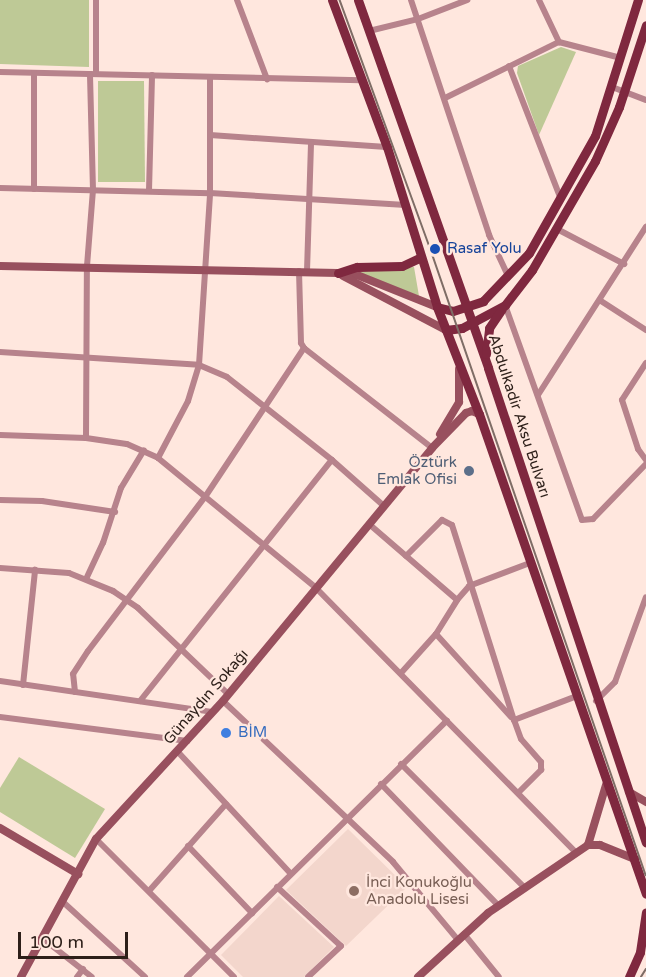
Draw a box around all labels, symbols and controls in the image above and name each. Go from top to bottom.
place label: Rasaf Yolu [447,240,522,258]
marker: Rasaf Yolu [428,242,442,256]
street label: Abdulkadir Aksu Bulvarı [484,332,554,500]
place label: Öztürk Emlak Ofisi [377,453,457,488]
marker: Öztürk Emlak Ofisi [462,464,476,478]
street label: Günaydın Sokağı [160,646,252,748]
place label: BİM [238,724,267,742]
marker: BİM [219,726,233,740]
place label: İnci Konukoğlu Anadolu Lisesi [366,873,472,908]
marker: İnci Konukoğlu Anadolu Lisesi [347,884,361,898]
scale bar [21,920,130,958]
text: 100 m [29,931,84,953]

